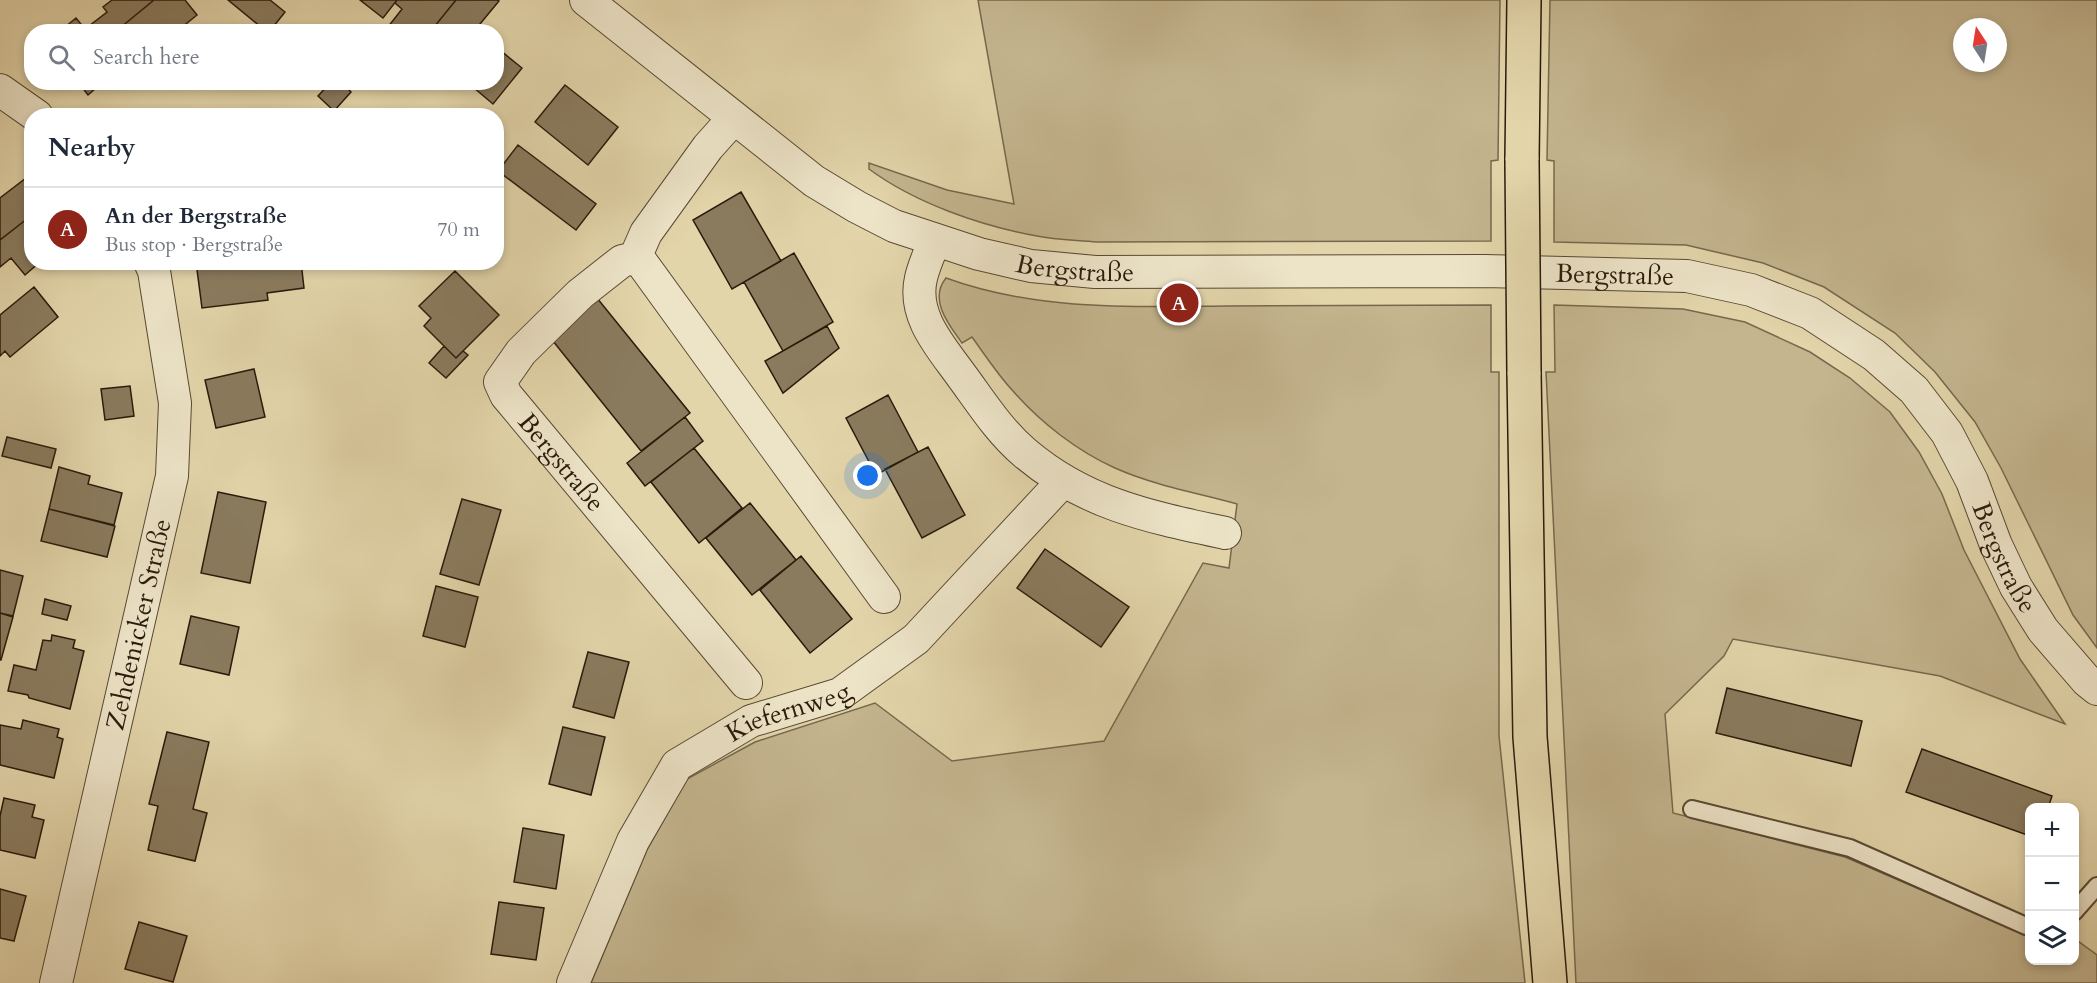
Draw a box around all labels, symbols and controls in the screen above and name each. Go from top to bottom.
north arrow [1953,18,2007,72]
search box [24,24,504,90]
icon: search [45,41,78,74]
text: Search here [93,42,200,72]
text: Nearby [48,130,136,165]
text: An der Bergstraße [105,201,287,231]
text: A [60,216,75,243]
text: 70 m [437,216,480,243]
text: Bus stop · Bergstraße [105,231,283,258]
street label: Bergstraße [1012,246,1134,290]
street label: Bergstraße [1555,256,1675,294]
pin: A [1160,280,1198,326]
street label: Bergstraße [510,406,613,519]
your location [853,461,882,490]
street label: Bergstraße [1963,497,2045,620]
street label: Zehdenicker Straße [97,515,180,733]
street label: Kiefernweg [719,674,859,750]
map controls [2025,803,2079,965]
button: + [2025,803,2079,857]
button: − [2025,857,2079,911]
button: layers [2025,911,2079,965]

